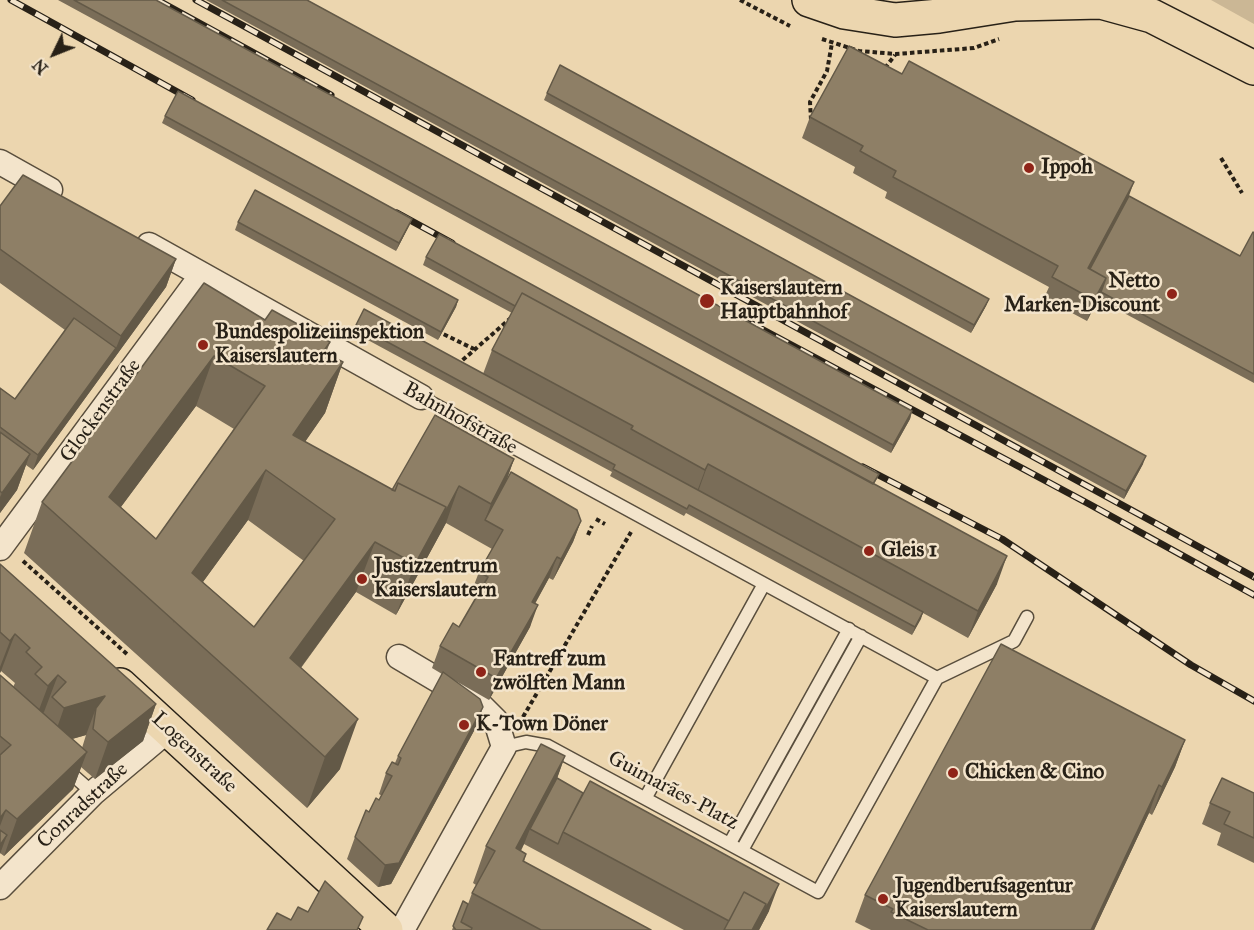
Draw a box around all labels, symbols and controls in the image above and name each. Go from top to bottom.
north arrow [24,24,84,84]
text: N [29,55,52,78]
place label: Ippoh [1041,155,1093,181]
marker: Ippoh [1022,161,1036,175]
place label: Netto Marken-Discount [1004,269,1160,319]
place label: Kaiserslautern Hauptbahnhof [720,276,848,326]
marker: Netto Marken-Discount [1165,287,1179,301]
marker: Kaiserslautern Hauptbahnhof [698,292,716,310]
place label: Bundespolizeiinspektion Kaiserslautern [215,320,424,370]
marker: Bundespolizeiinspektion Kaiserslautern [196,338,210,352]
street label: Glockenstraße [55,354,147,468]
street label: Bahnhofstraße [399,377,521,461]
place label: Gleis 1 [881,538,937,564]
marker: Gleis 1 [862,544,876,558]
place label: Justizzentrum Kaiserslautern [374,554,498,604]
marker: Justizzentrum Kaiserslautern [355,572,369,586]
place label: Fantreff zum zwölften Mann [493,647,625,697]
marker: Fantreff zum zwölften Mann [474,665,488,679]
street label: Logenstraße [146,707,242,799]
place label: K-Town Döner [476,712,608,738]
marker: K-Town Döner [457,718,471,732]
street label: Guimarães-Platz [603,746,743,836]
street label: Conradstraße [32,758,134,854]
place label: Chicken & Cino [965,760,1104,786]
marker: Chicken & Cino [946,766,960,780]
place label: Jugendberufsagentur Kaiserslautern [895,874,1073,924]
marker: Jugendberufsagentur Kaiserslautern [876,892,890,906]

